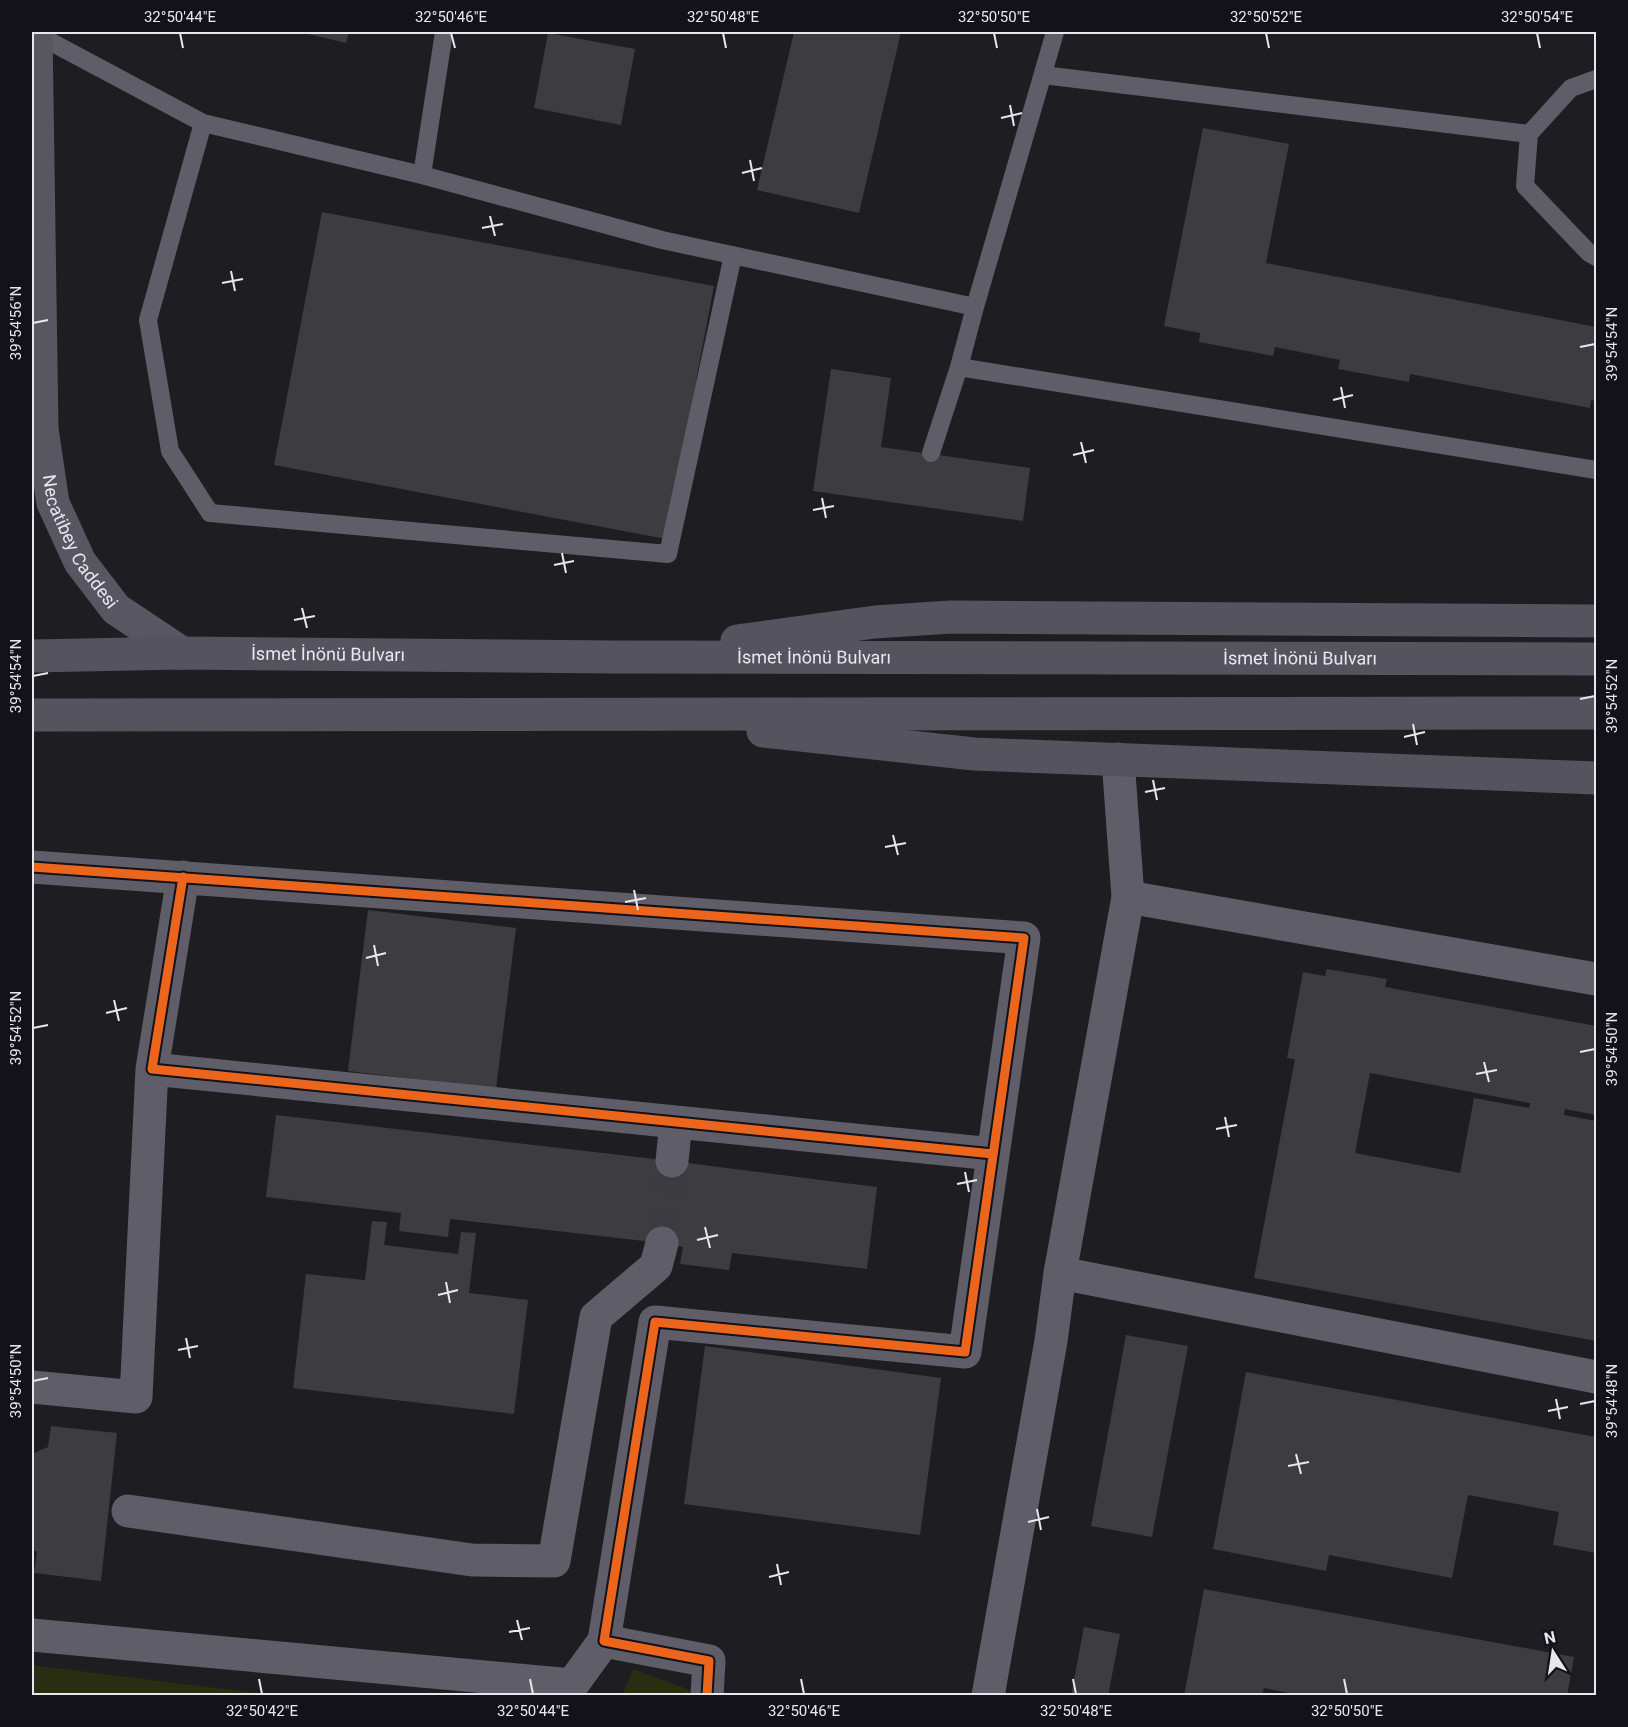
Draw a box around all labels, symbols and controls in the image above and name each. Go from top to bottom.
text: 32°50'44"E [144,8,217,26]
text: 32°50'46"E [415,8,488,26]
text: 32°50'48"E [687,8,760,26]
text: 32°50'50"E [958,8,1031,26]
text: 32°50'52"E [1230,8,1303,26]
text: 32°50'54"E [1501,8,1574,26]
text: 39°54'56"N [7,286,25,360]
text: 39°54'54"N [1603,307,1621,381]
street label: Necatibey Caddesi [39,473,123,613]
text: 39°54'54"N [7,639,25,713]
street label: İsmet İnönü Bulvarı [251,643,405,665]
street label: İsmet İnönü Bulvarı [737,646,891,668]
street label: İsmet İnönü Bulvarı [1223,647,1377,669]
text: 39°54'52"N [1603,659,1621,733]
text: 39°54'52"N [7,991,25,1065]
text: 39°54'50"N [1603,1012,1621,1086]
text: 39°54'50"N [7,1344,25,1418]
text: 39°54'48"N [1603,1364,1621,1438]
north arrow [1523,1622,1583,1682]
text: N [1542,1627,1557,1648]
text: 32°50'42"E [226,1702,299,1720]
text: 32°50'44"E [497,1702,570,1720]
text: 32°50'46"E [768,1702,841,1720]
text: 32°50'48"E [1040,1702,1113,1720]
text: 32°50'50"E [1311,1702,1384,1720]

